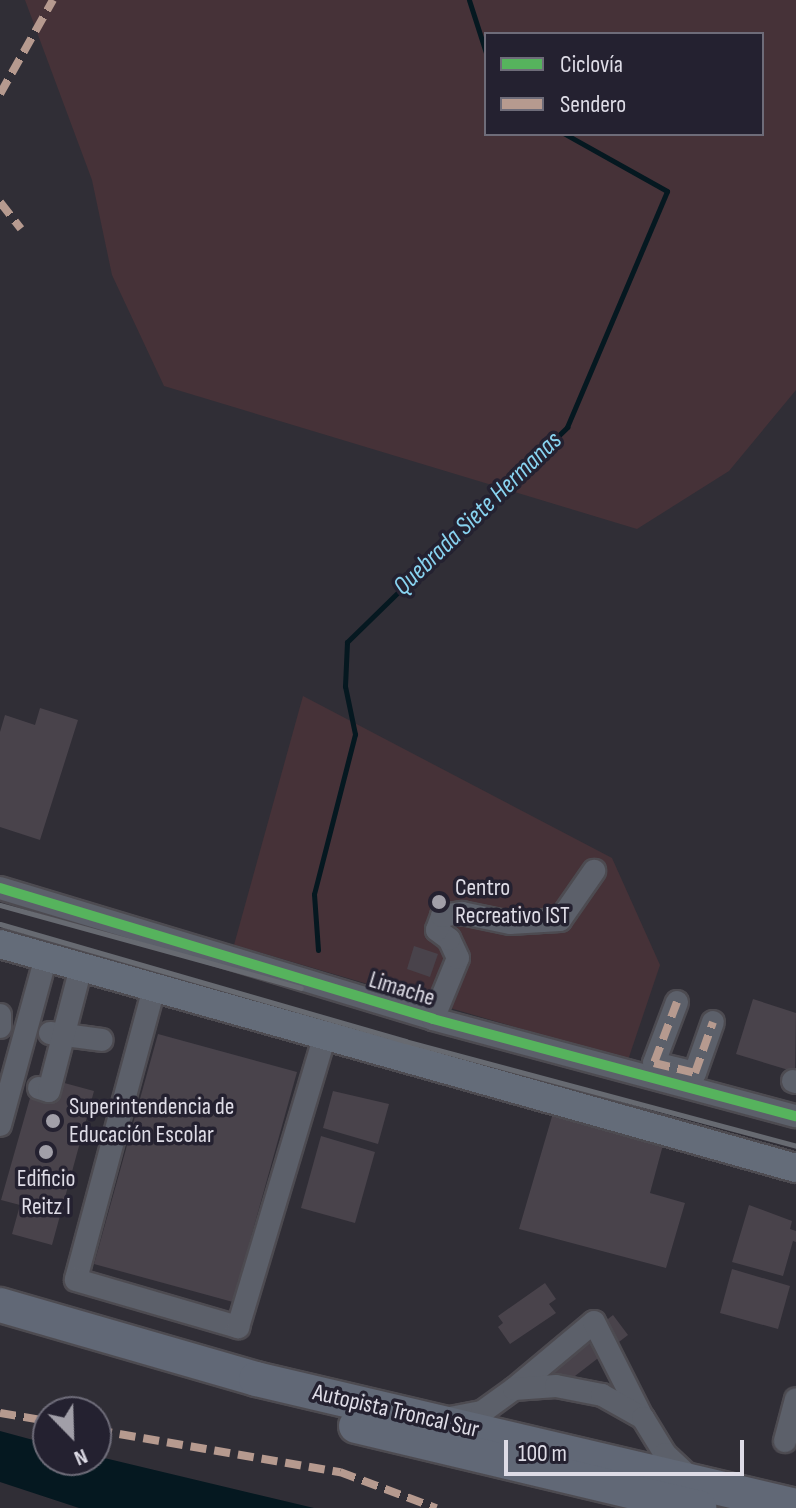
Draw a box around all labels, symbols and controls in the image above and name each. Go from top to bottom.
legend [484,32,764,136]
text: Ciclovía [560,50,623,79]
text: Sendero [560,90,626,119]
water label: Quebrada Siete Hermanas [387,426,569,602]
place label: Centro Recreativo IST [455,874,570,930]
marker: Centro Recreativo IST [430,893,448,911]
street label: Limache [366,965,438,1013]
place label: Superintendencia de Educación Escolar [69,1093,234,1149]
marker: Superintendencia de Educación Escolar [44,1112,62,1130]
marker: Edificio Reitz I [37,1143,55,1161]
place label: Edificio Reitz I [17,1165,75,1221]
street label: Autopista Troncal Sur [310,1378,482,1444]
north arrow [32,1396,112,1476]
scale bar [508,1424,748,1474]
text: 100 m [518,1439,567,1468]
text: N [70,1442,91,1471]

